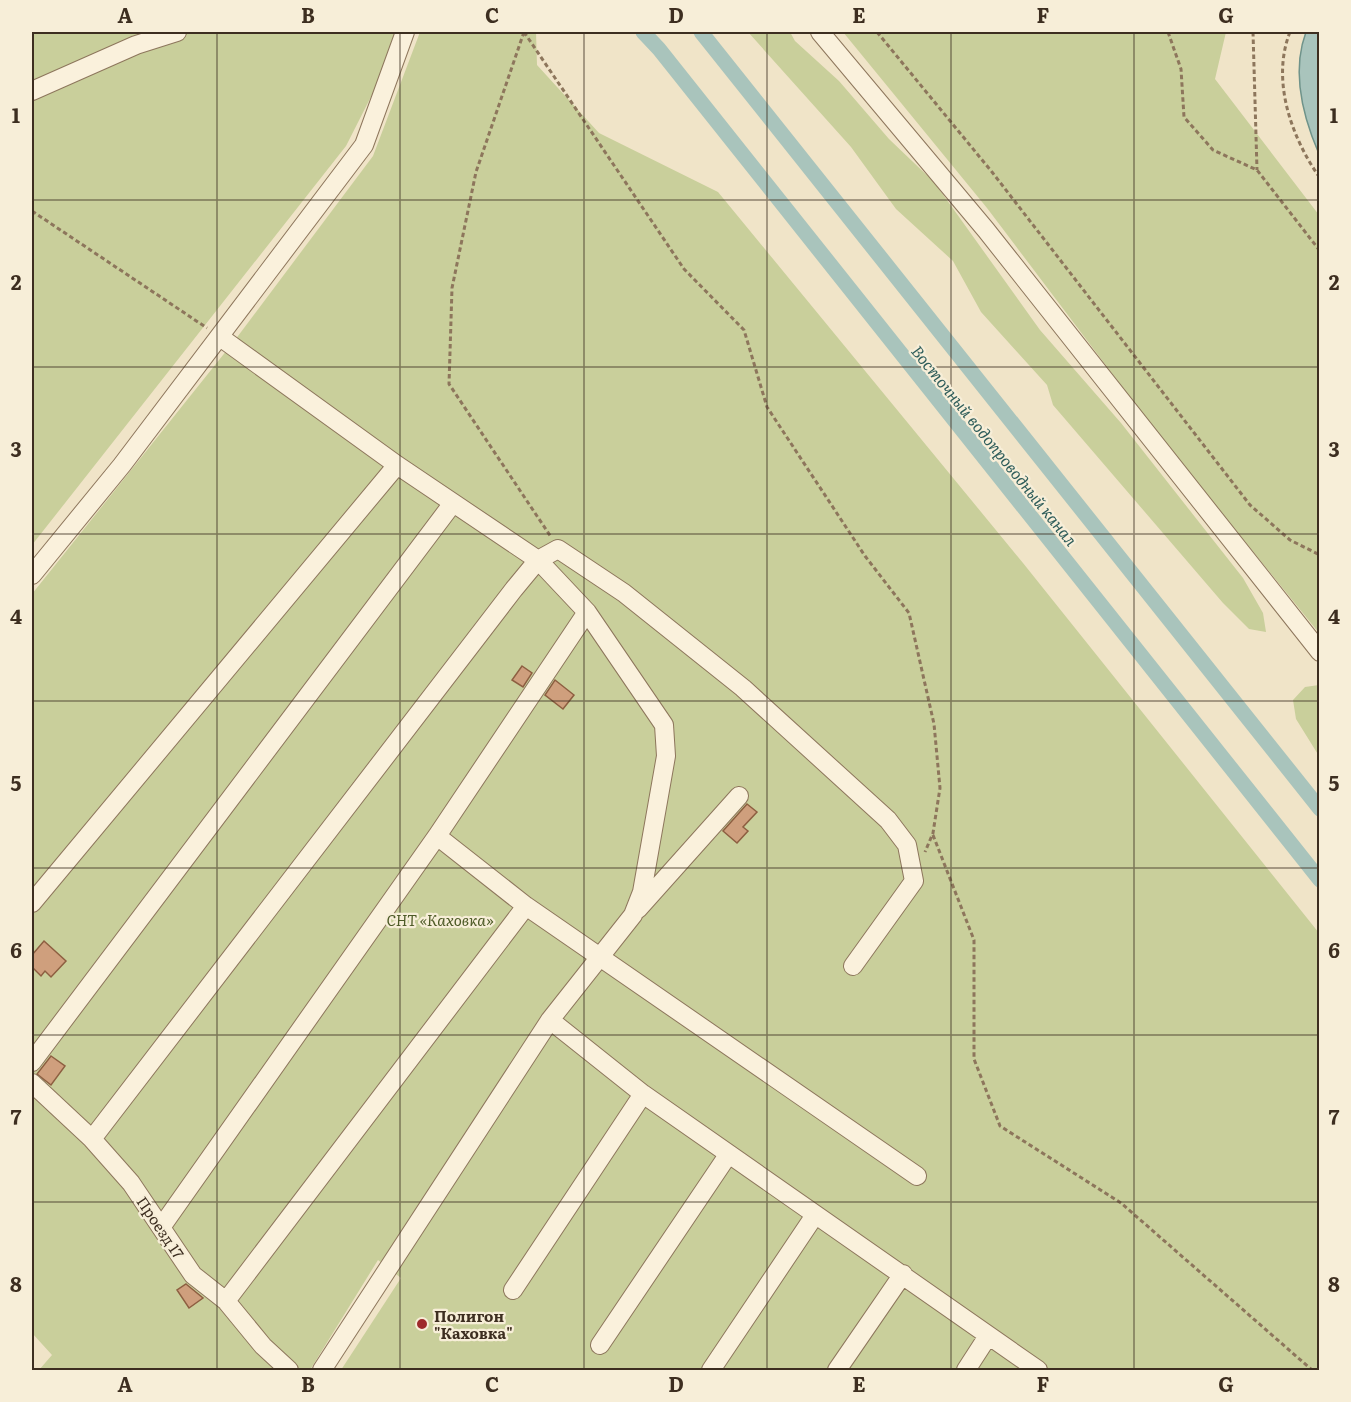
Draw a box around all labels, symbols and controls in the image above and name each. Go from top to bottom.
text: A [117,0,133,29]
text: B [301,0,315,29]
text: C [485,0,499,29]
text: D [668,0,684,29]
text: E [852,0,866,29]
text: F [1037,0,1050,29]
text: G [1218,0,1234,29]
text: 1 [12,99,20,129]
text: 1 [1330,99,1338,129]
text: 2 [11,266,22,296]
text: 2 [1329,266,1340,296]
water label: Восточный водопроводный канал [906,340,1084,551]
text: 3 [10,433,22,463]
text: 3 [1328,433,1340,463]
text: 4 [10,600,22,630]
text: 4 [1328,600,1340,630]
text: 5 [11,767,22,797]
text: 5 [1329,767,1340,797]
park label: СНТ «Каховка» [387,908,494,931]
text: 6 [10,934,22,964]
text: 6 [1328,934,1340,964]
text: 7 [11,1101,22,1131]
text: 7 [1329,1101,1340,1131]
street label: Проезд 17 [132,1191,191,1263]
text: 8 [10,1268,22,1298]
text: 8 [1328,1268,1340,1298]
place label: Полигон "Каховка" [434,1304,513,1344]
marker: Полигон "Каховка" [415,1317,429,1331]
text: A [117,1368,133,1398]
text: B [301,1368,315,1398]
text: C [485,1368,499,1398]
text: D [668,1368,684,1398]
text: E [852,1368,866,1398]
text: F [1037,1368,1050,1398]
text: G [1218,1368,1234,1398]

